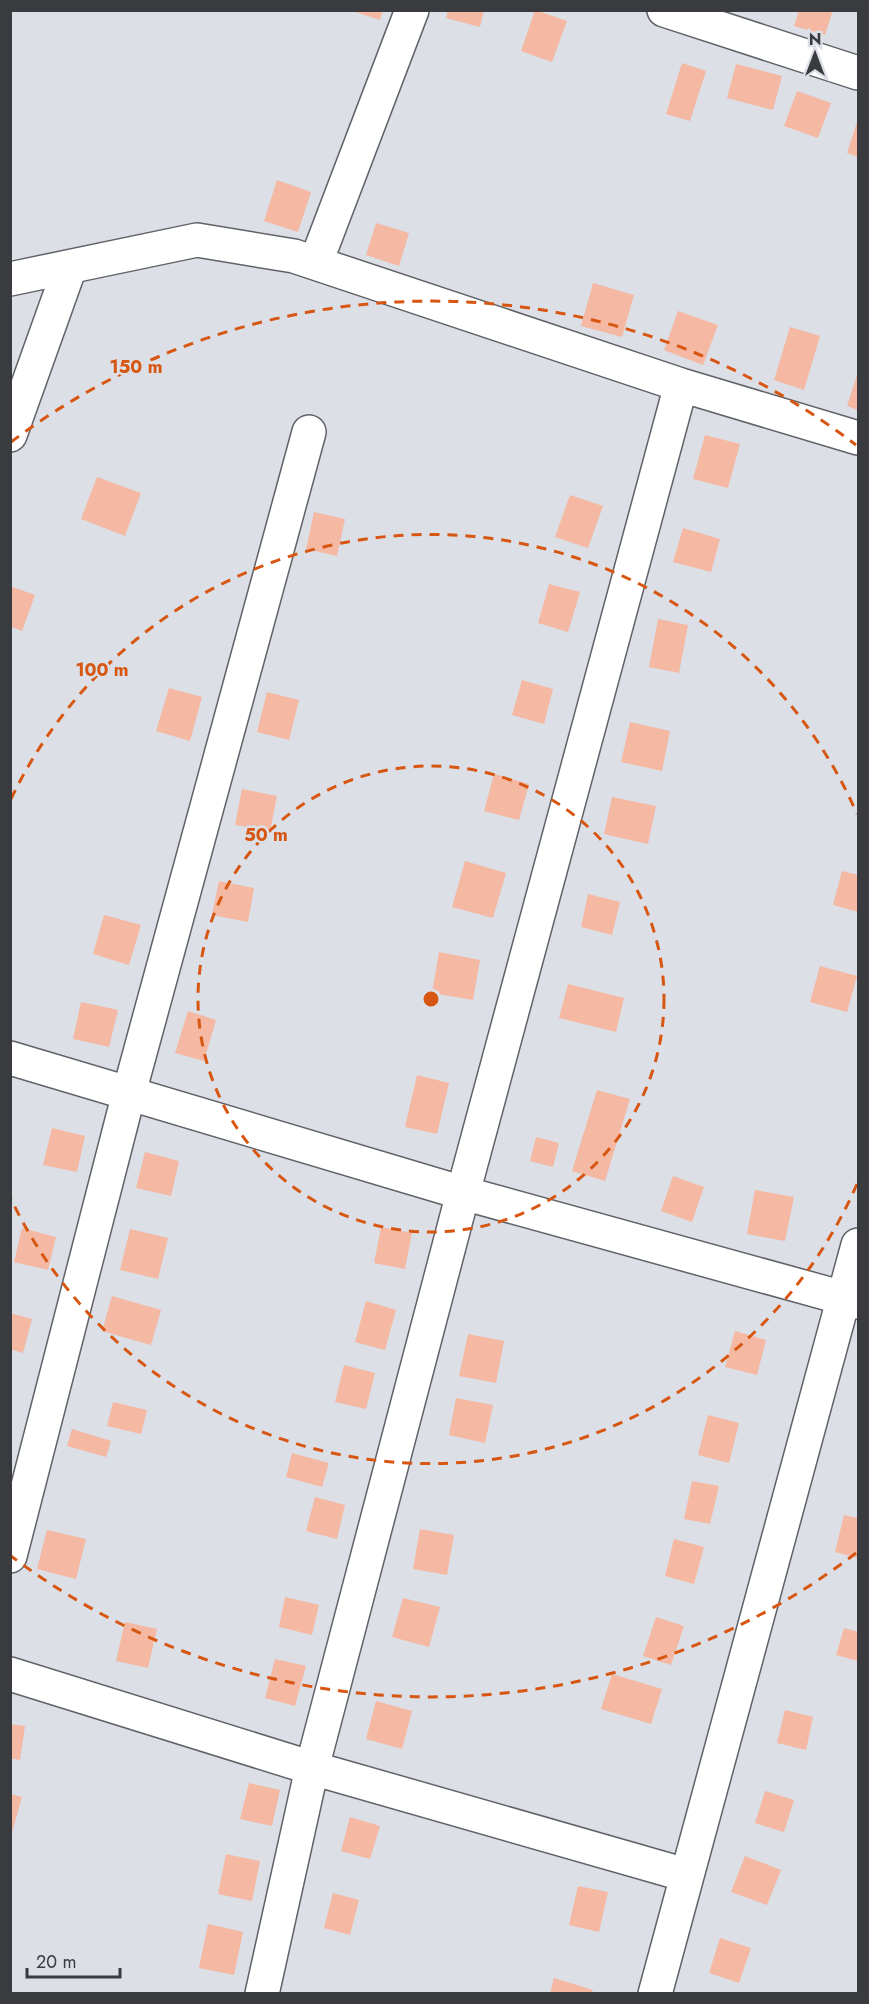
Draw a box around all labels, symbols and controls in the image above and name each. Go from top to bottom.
north arrow [785,24,845,84]
text: N [809,28,821,51]
text: 150 m [110,354,162,380]
text: 100 m [75,657,129,683]
text: 50 m [244,822,288,848]
centre of rings [421,989,441,1009]
scale bar [27,1941,120,1979]
text: 20 m [36,1949,76,1975]

